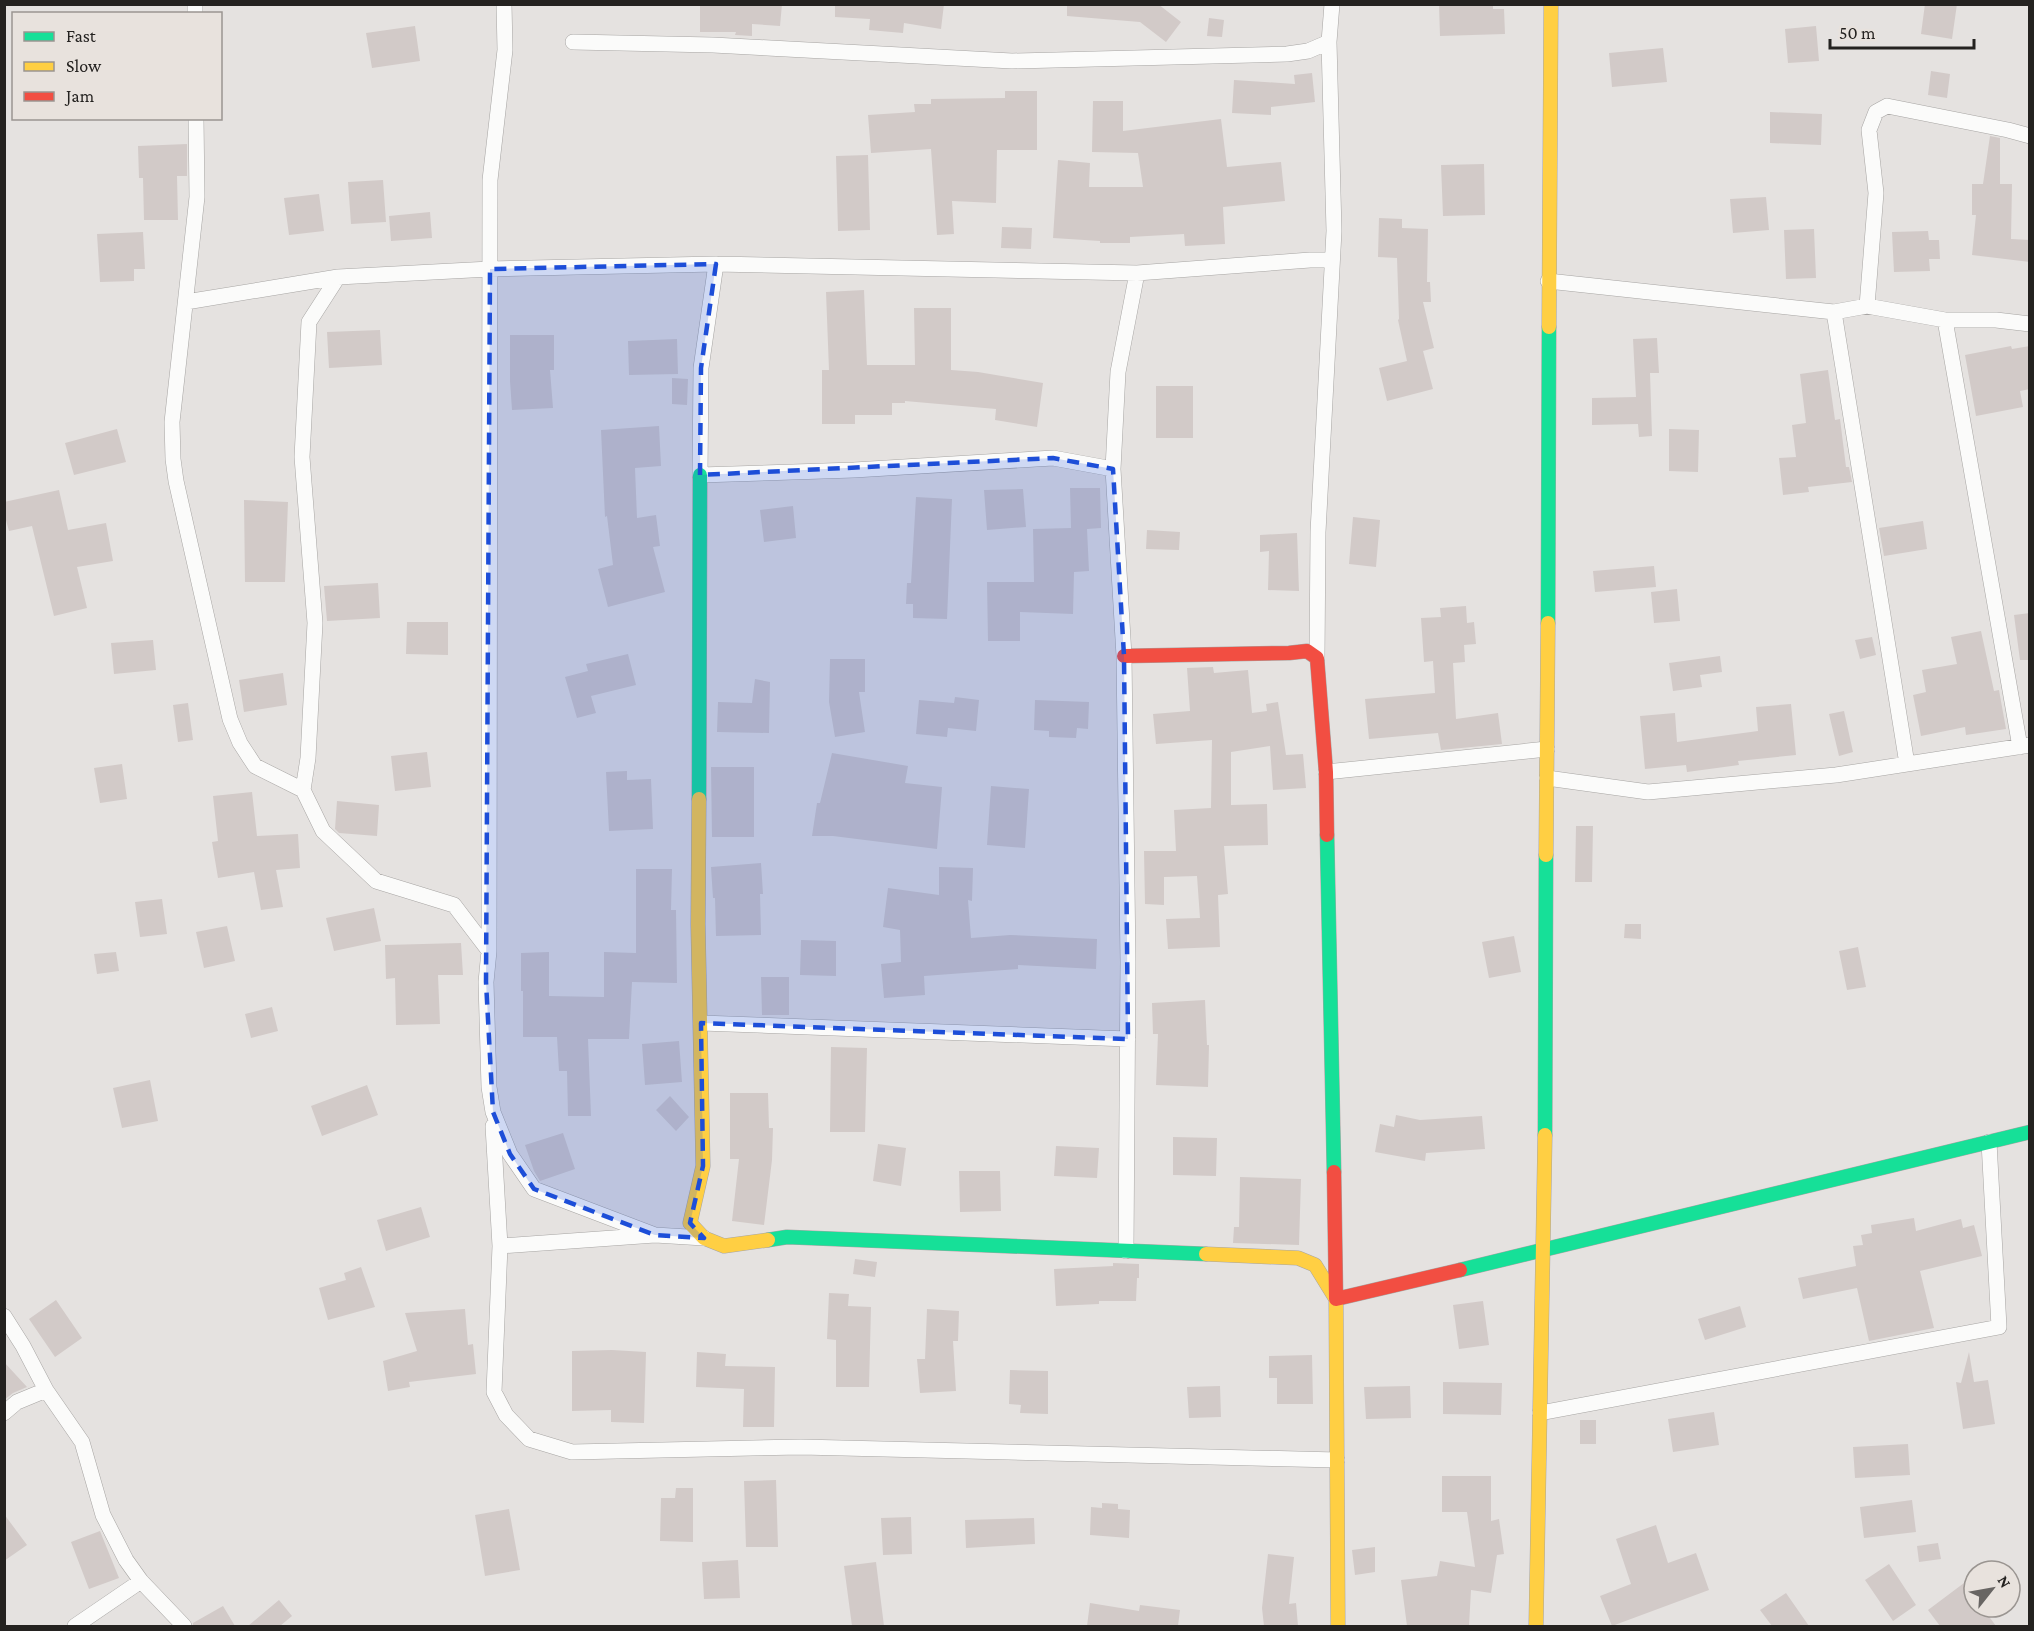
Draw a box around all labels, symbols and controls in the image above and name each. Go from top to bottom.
legend [12,12,222,120]
scale bar [1830,12,1974,50]
text: 50 m [1839,23,1876,43]
text: Fast [66,26,97,46]
text: Slow [66,56,102,76]
text: Jam [64,86,95,106]
north arrow [1962,1559,2022,1619]
text: N [1994,1572,2015,1591]

